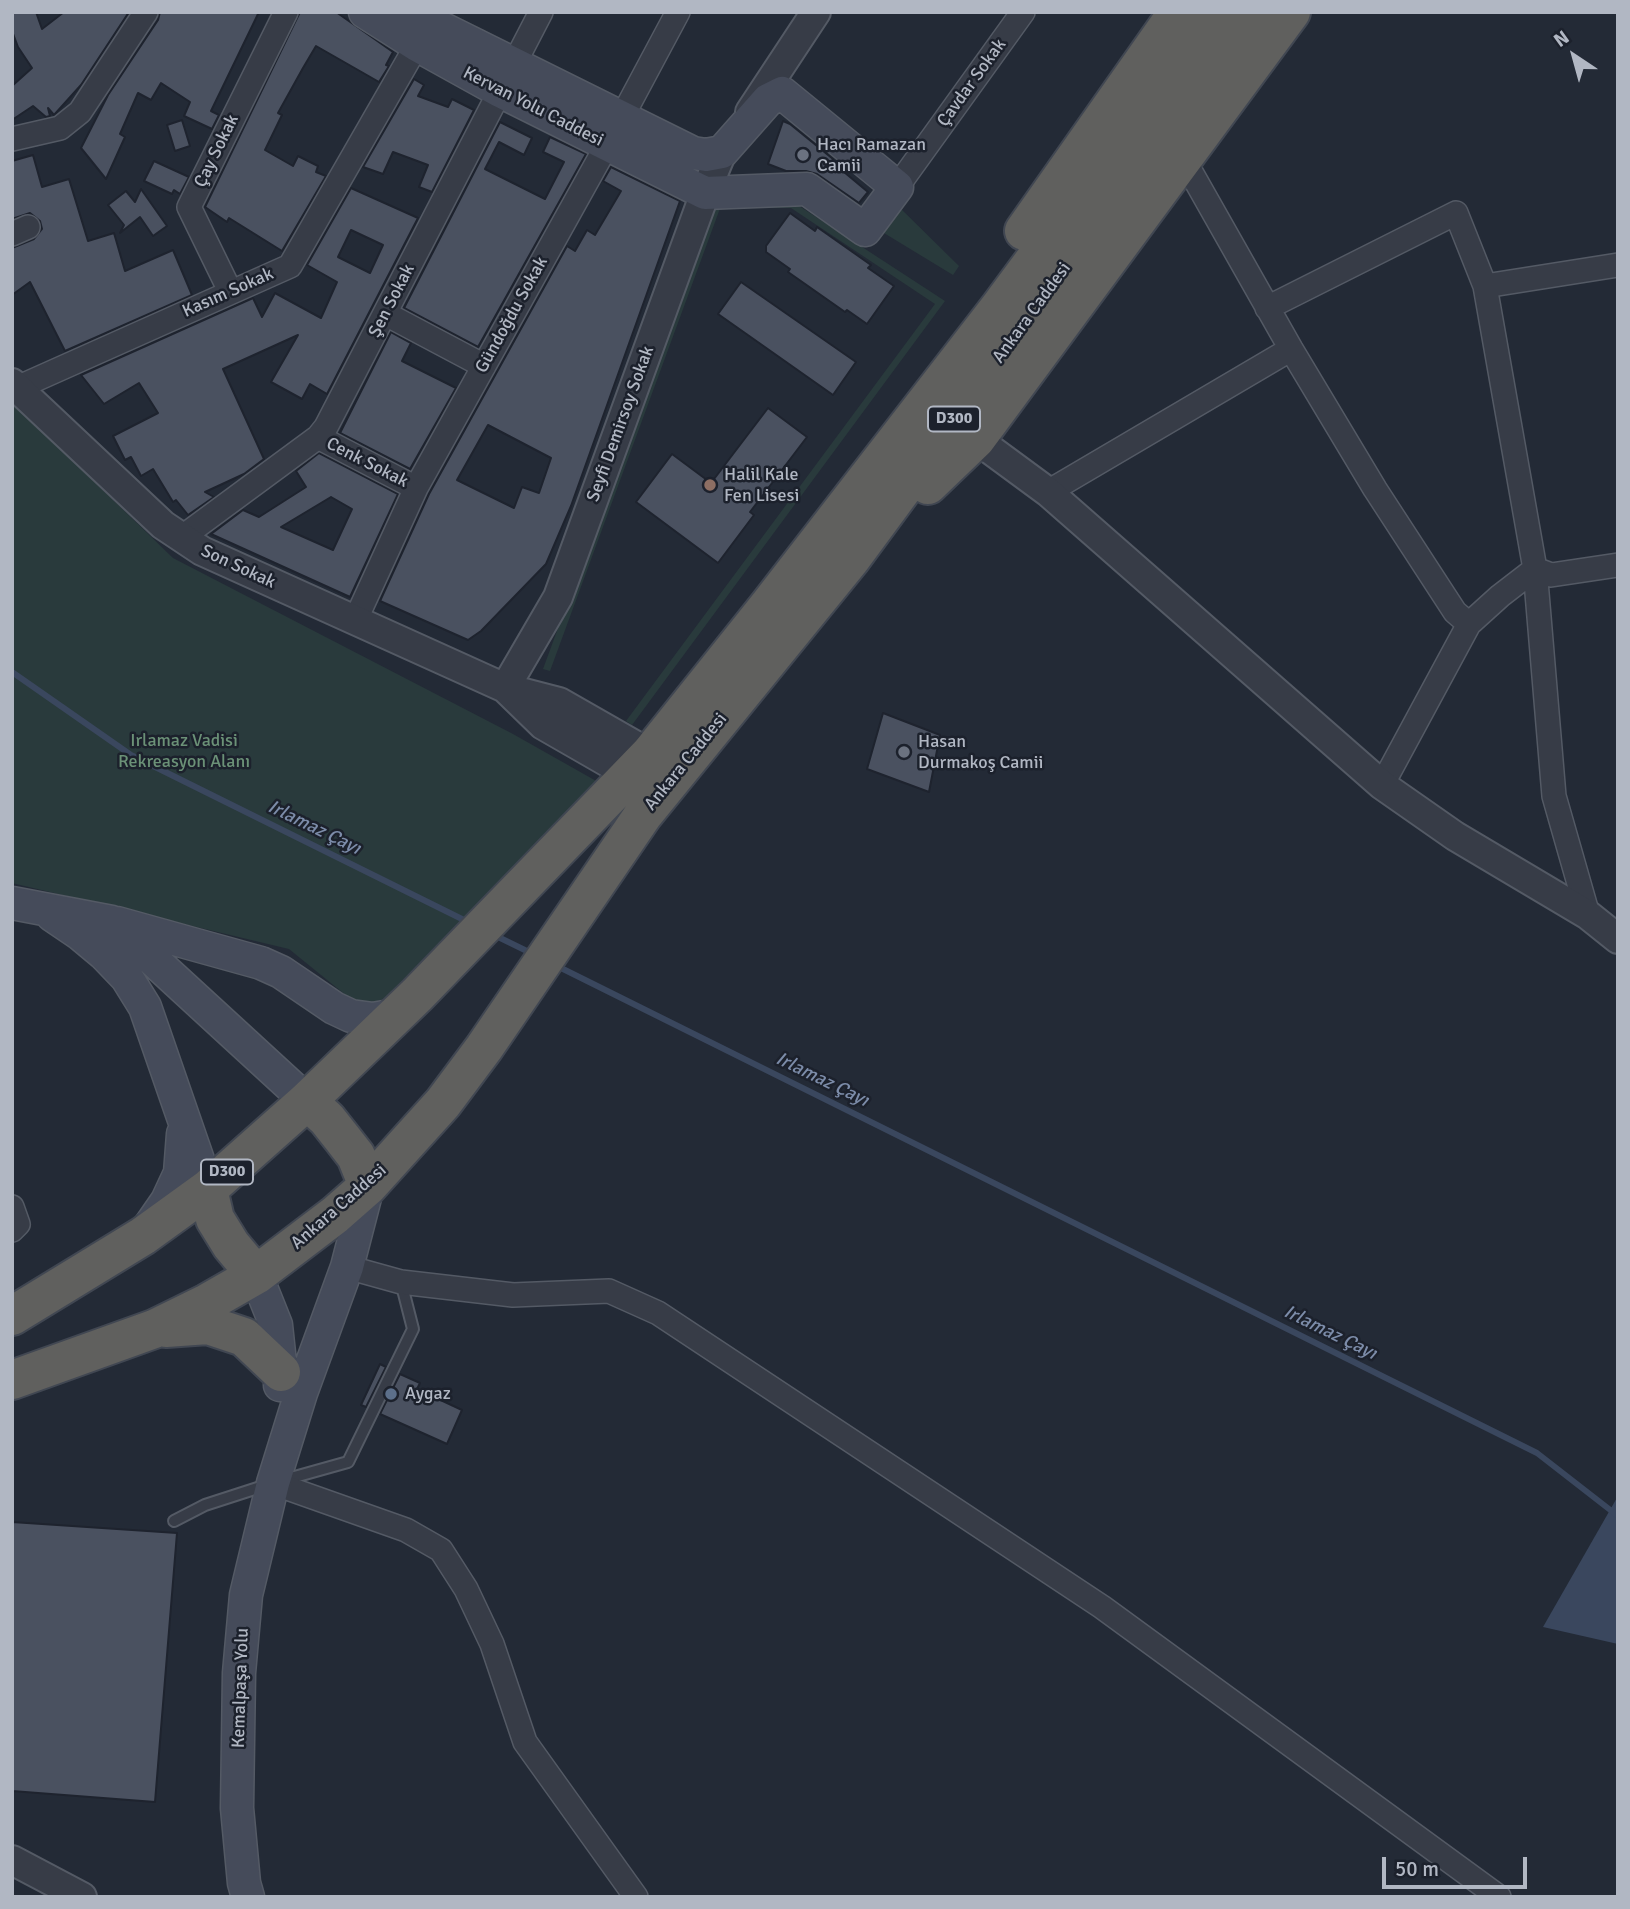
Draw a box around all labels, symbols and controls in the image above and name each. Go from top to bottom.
north arrow [1539,21,1609,91]
text: N [1549,25,1574,53]
street label: Çavdar Sokak [933,35,1011,131]
street label: Kervan Yolu Caddesi [459,62,607,152]
street label: Çay Sokak [190,111,244,191]
place label: Hacı Ramazan Camii [817,134,926,176]
marker: Hacı Ramazan Camii [795,147,811,163]
street label: Gündoğdu Sokak [471,253,553,377]
street label: Ankara Caddesi [988,258,1076,368]
street label: Şen Sokak [364,261,420,341]
street label: Kasım Sokak [179,263,277,323]
street label: Seyfi Demirsoy Sokak [583,343,659,505]
road number: D300 [928,406,980,432]
street label: Cenk Sokak [322,433,412,493]
place label: Halil Kale Fen Lisesi [724,464,799,506]
marker: Halil Kale Fen Lisesi [702,477,718,493]
street label: Son Sokak [197,540,279,594]
street label: Ankara Caddesi [640,709,732,815]
park label: Irlamaz Vadisi Rekreasyon Alanı [118,730,250,772]
place label: Hasan Durmakoş Camii [918,731,1043,774]
marker: Hasan Durmakoş Camii [896,744,912,760]
water label: Irlamaz Çayı [264,796,364,860]
water label: Irlamaz Çayı [772,1048,872,1112]
road number: D300 [201,1160,253,1184]
street label: Ankara Caddesi [287,1160,391,1254]
water label: Irlamaz Çayı [1280,1301,1380,1365]
place label: Aygaz [405,1383,451,1405]
marker: Aygaz [383,1386,399,1402]
street label: Kemalpaşa Yolu [228,1628,254,1748]
scale bar [1385,1842,1530,1886]
text: 50 m [1395,1856,1439,1882]

